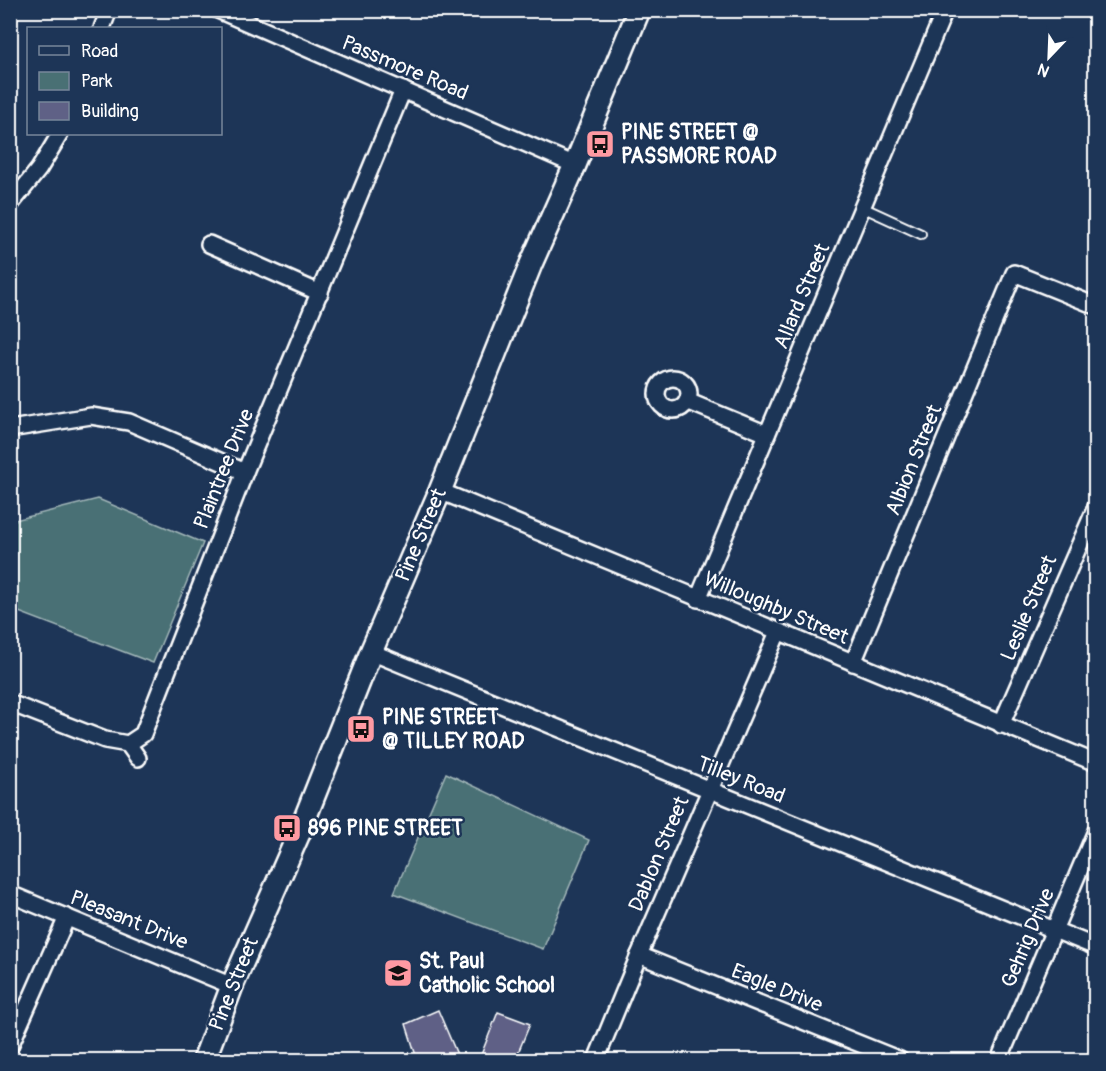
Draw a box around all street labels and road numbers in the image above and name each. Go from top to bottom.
street label: Passmore Road [338,29,472,107]
street label: Allard Street [768,239,837,353]
street label: Albion Street [880,400,949,519]
street label: Plaintree Drive [188,404,261,533]
street label: Pine Street [389,484,453,586]
street label: Leslie Street [995,551,1064,665]
street label: Willoughby Street [699,565,853,651]
street label: Tilley Road [693,750,789,810]
street label: Dablon Street [623,792,696,916]
street label: Pleasant Drive [66,884,192,956]
street label: Gehrig Drive [995,884,1061,992]
street label: Pine Street [203,933,265,1035]
street label: Eagle Drive [727,958,827,1019]

